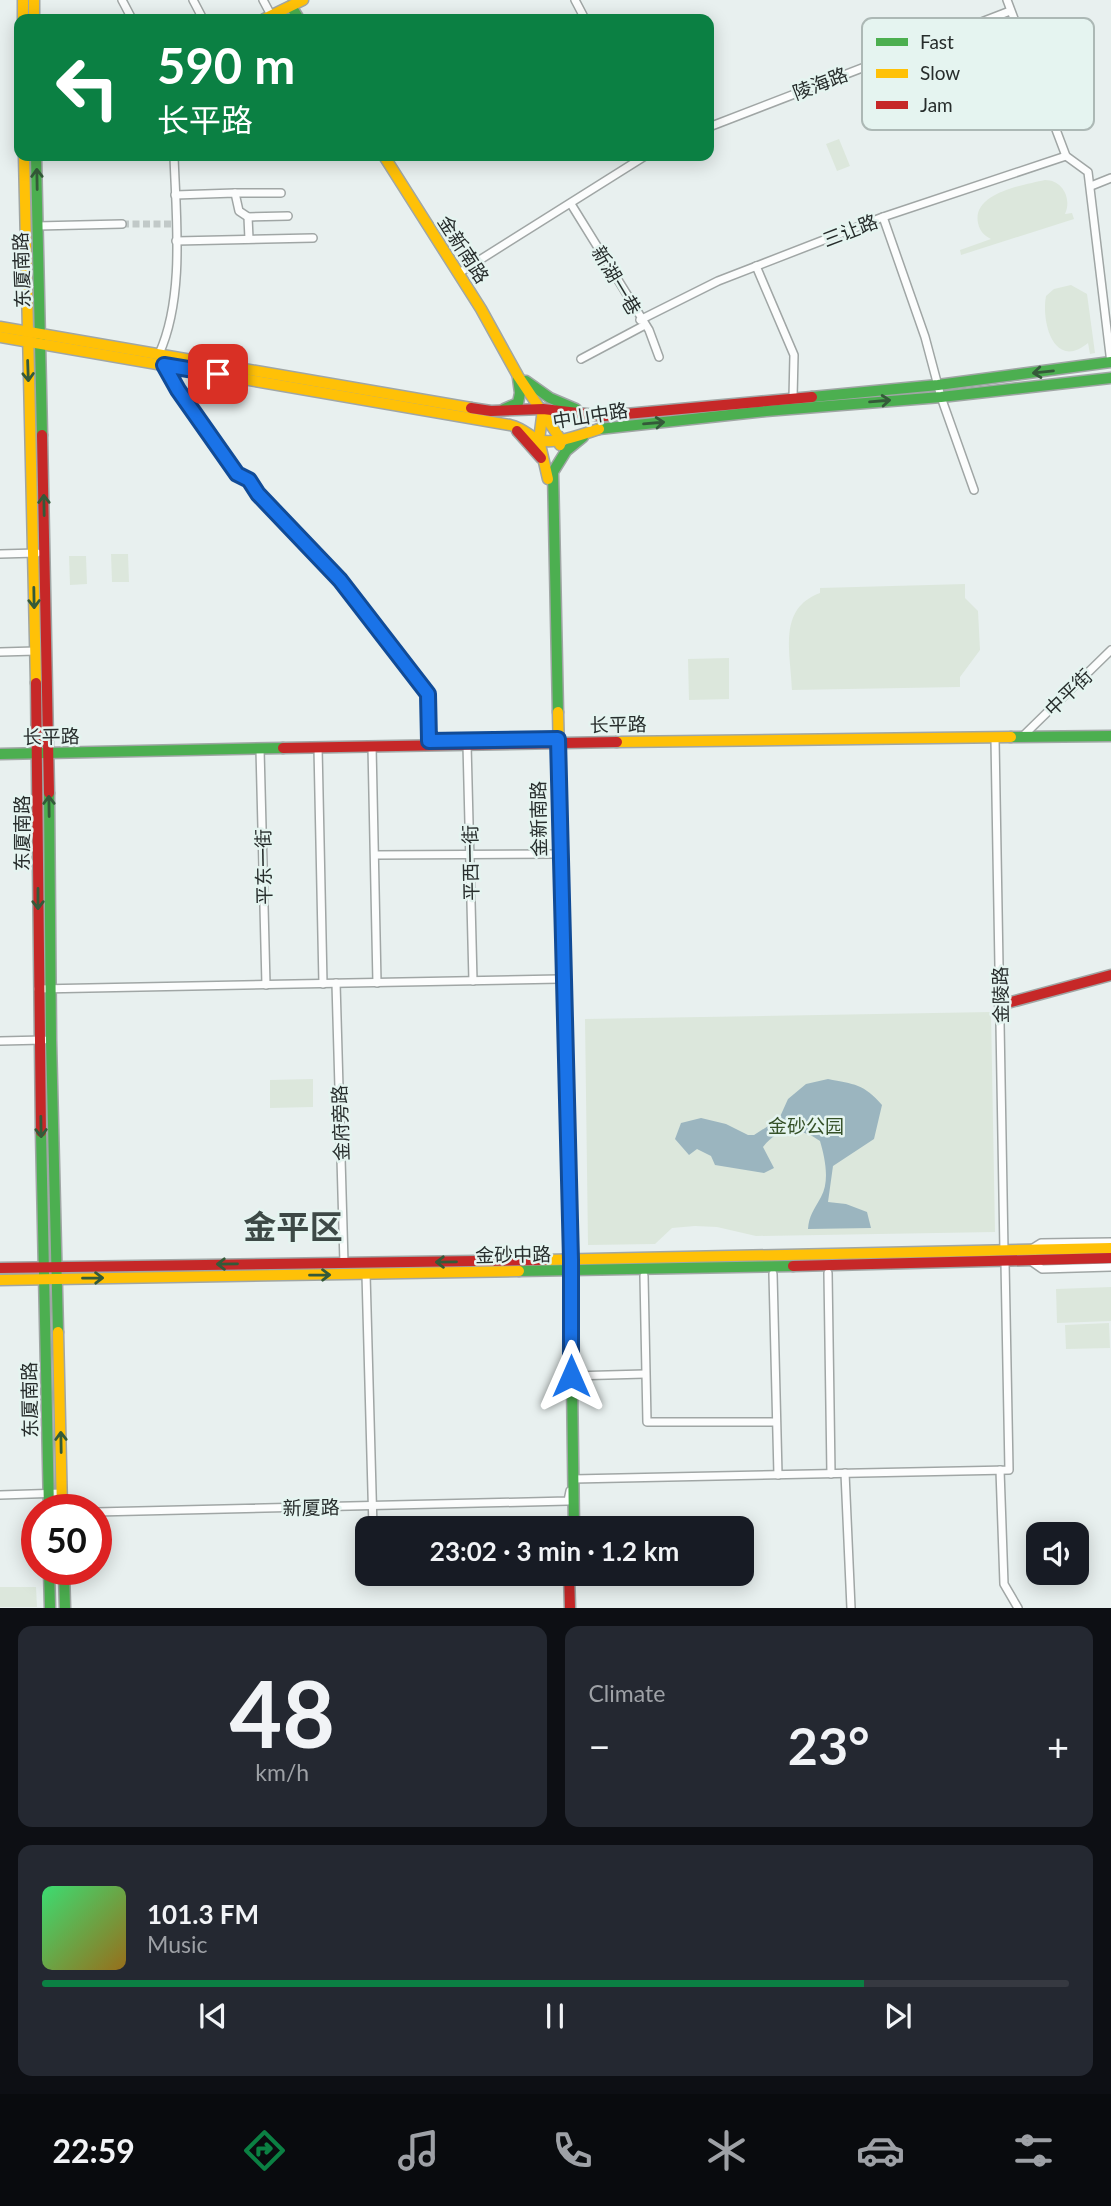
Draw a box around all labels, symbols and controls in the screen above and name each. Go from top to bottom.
legend [862,18,1094,130]
text: Fast [920,30,954,53]
text: 590 m [157,36,295,94]
icon: left [42,42,133,133]
text: Slow [920,61,960,84]
street label: 陵海路 [789,62,851,104]
text: Jam [920,93,953,116]
text: 长平路 [157,100,253,139]
one-way arrow [30,168,44,191]
street label: 三让路 [819,209,881,251]
street label: 金新南路 [434,211,494,287]
street label: 东厦南路 [8,232,34,308]
street label: 新湖一巷 [588,241,646,319]
pin [188,344,248,404]
icon: arrive [199,355,237,393]
one-way arrow [21,359,35,382]
one-way arrow [1033,365,1055,378]
one-way arrow [869,394,891,407]
street label: 中山中路 [551,398,629,432]
one-way arrow [642,416,665,429]
one-way arrow [37,494,50,517]
one-way arrow [28,587,41,610]
street label: 中平街 [1040,664,1096,720]
street label: 长平路 [589,712,647,736]
street label: 长平路 [22,724,80,748]
street label: 金新南路 [526,781,550,857]
street label: 东厦南路 [10,795,33,871]
one-way arrow [42,795,56,818]
street label: 平西一街 [458,825,482,901]
street label: 平东一街 [251,829,275,905]
one-way arrow [31,888,45,911]
street label: 金陵路 [988,966,1012,1024]
street label: 金府旁路 [327,1085,353,1161]
park label: 金砂公园 [768,1114,844,1137]
one-way arrow [34,1115,48,1138]
district label: 金平区 [244,1206,343,1246]
street label: 金砂中路 [475,1242,551,1266]
one-way arrow [435,1255,458,1269]
one-way arrow [215,1257,238,1271]
one-way arrow [308,1268,331,1281]
one-way arrow [81,1272,104,1285]
position arrow [534,1339,608,1413]
street label: 东厦南路 [17,1362,41,1438]
one-way arrow [54,1431,68,1454]
speed limit sign: 50 [21,1494,112,1585]
street label: 新厦路 [282,1495,340,1519]
map controls [1026,1522,1089,1585]
button: sound [1026,1522,1089,1585]
text: 23:02 · 3 min · 1.2 km [430,1535,679,1567]
text: 48 [229,1658,335,1767]
text: Climate [589,1679,665,1707]
text: 23° [788,1714,870,1776]
text: − [589,1723,611,1769]
text: + [1047,1723,1069,1769]
text: km/h [255,1758,309,1786]
text: 101.3 FM [147,1898,259,1930]
text: Music [147,1930,207,1958]
icon: previous [194,1997,232,2035]
icon: pause [536,1997,574,2035]
icon: next [879,1997,917,2035]
icon: directions [240,2126,289,2175]
icon: music [394,2126,443,2175]
icon: phone [548,2126,597,2175]
icon: climate [702,2126,751,2175]
icon: car [856,2126,905,2175]
icon: filters [1009,2126,1058,2175]
text: 22:59 [52,2131,135,2170]

